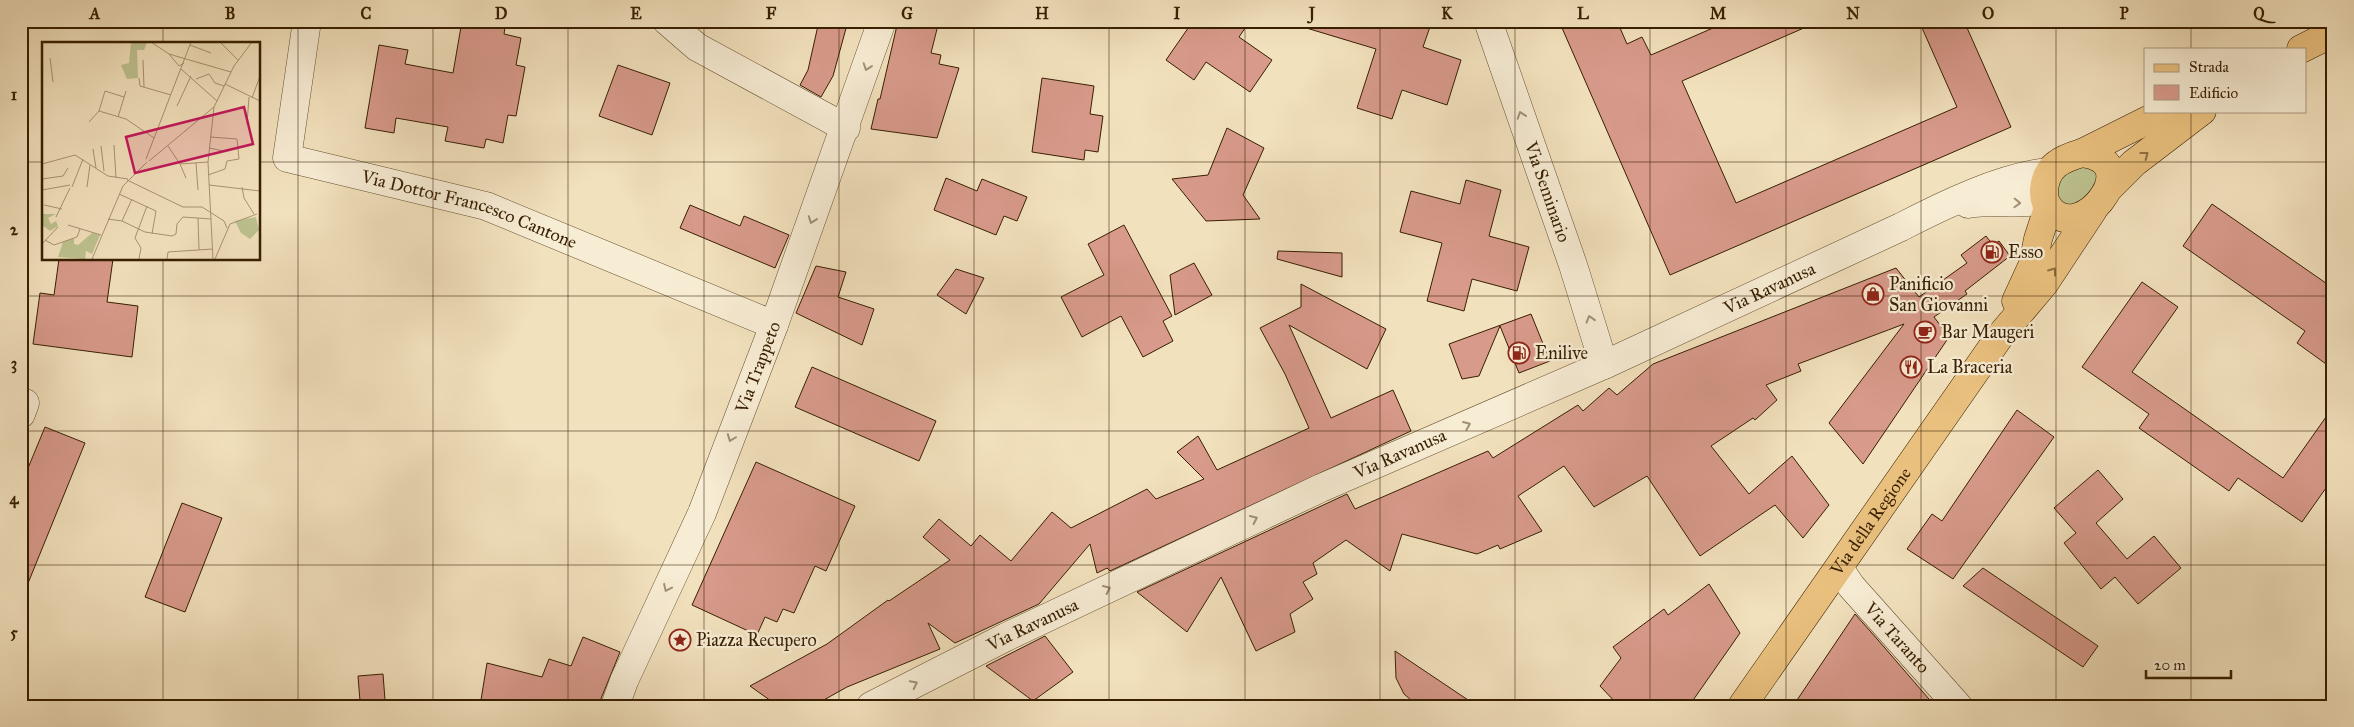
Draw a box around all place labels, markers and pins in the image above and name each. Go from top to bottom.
fuel station icon: Esso [1980,240,2004,264]
place label: Esso [2008,241,2043,263]
place label: Panificio San Giovanni [1889,273,1988,316]
shop icon: Panificio San Giovanni [1861,282,1885,306]
cafe icon: Bar Maugeri [1913,320,1937,344]
place label: Bar Maugeri [1941,321,2035,344]
fuel station icon: Enilive [1507,341,1531,365]
place label: Enilive [1535,342,1588,364]
restaurant icon: La Braceria [1899,355,1923,379]
place label: La Braceria [1927,356,2013,378]
place icon: Piazza Recupero [668,628,692,652]
place label: Piazza Recupero [696,629,817,651]

